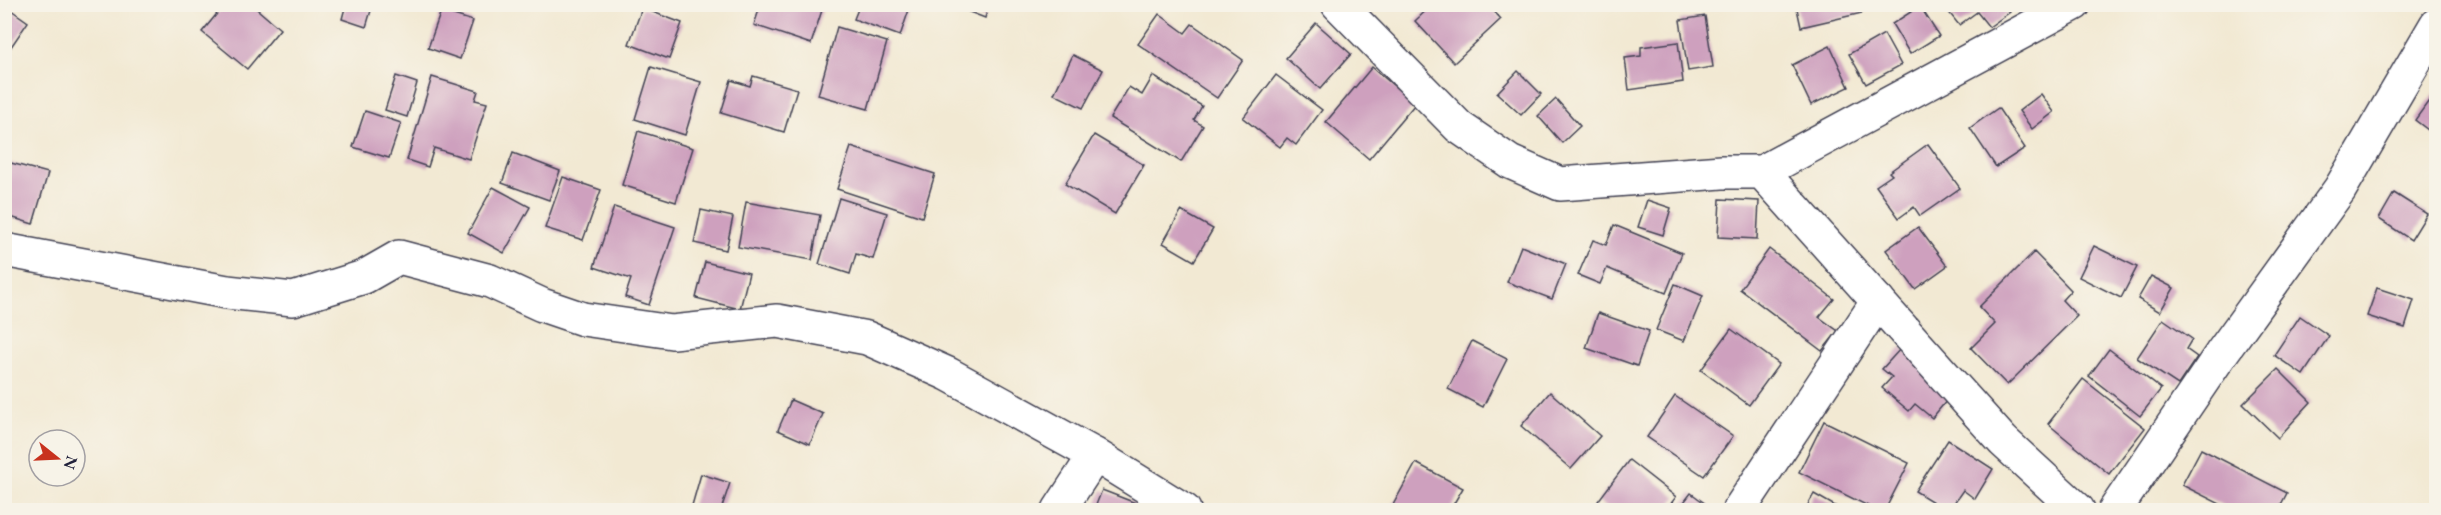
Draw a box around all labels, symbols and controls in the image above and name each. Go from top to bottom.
north arrow [27,428,87,488]
text: N [59,453,83,472]

